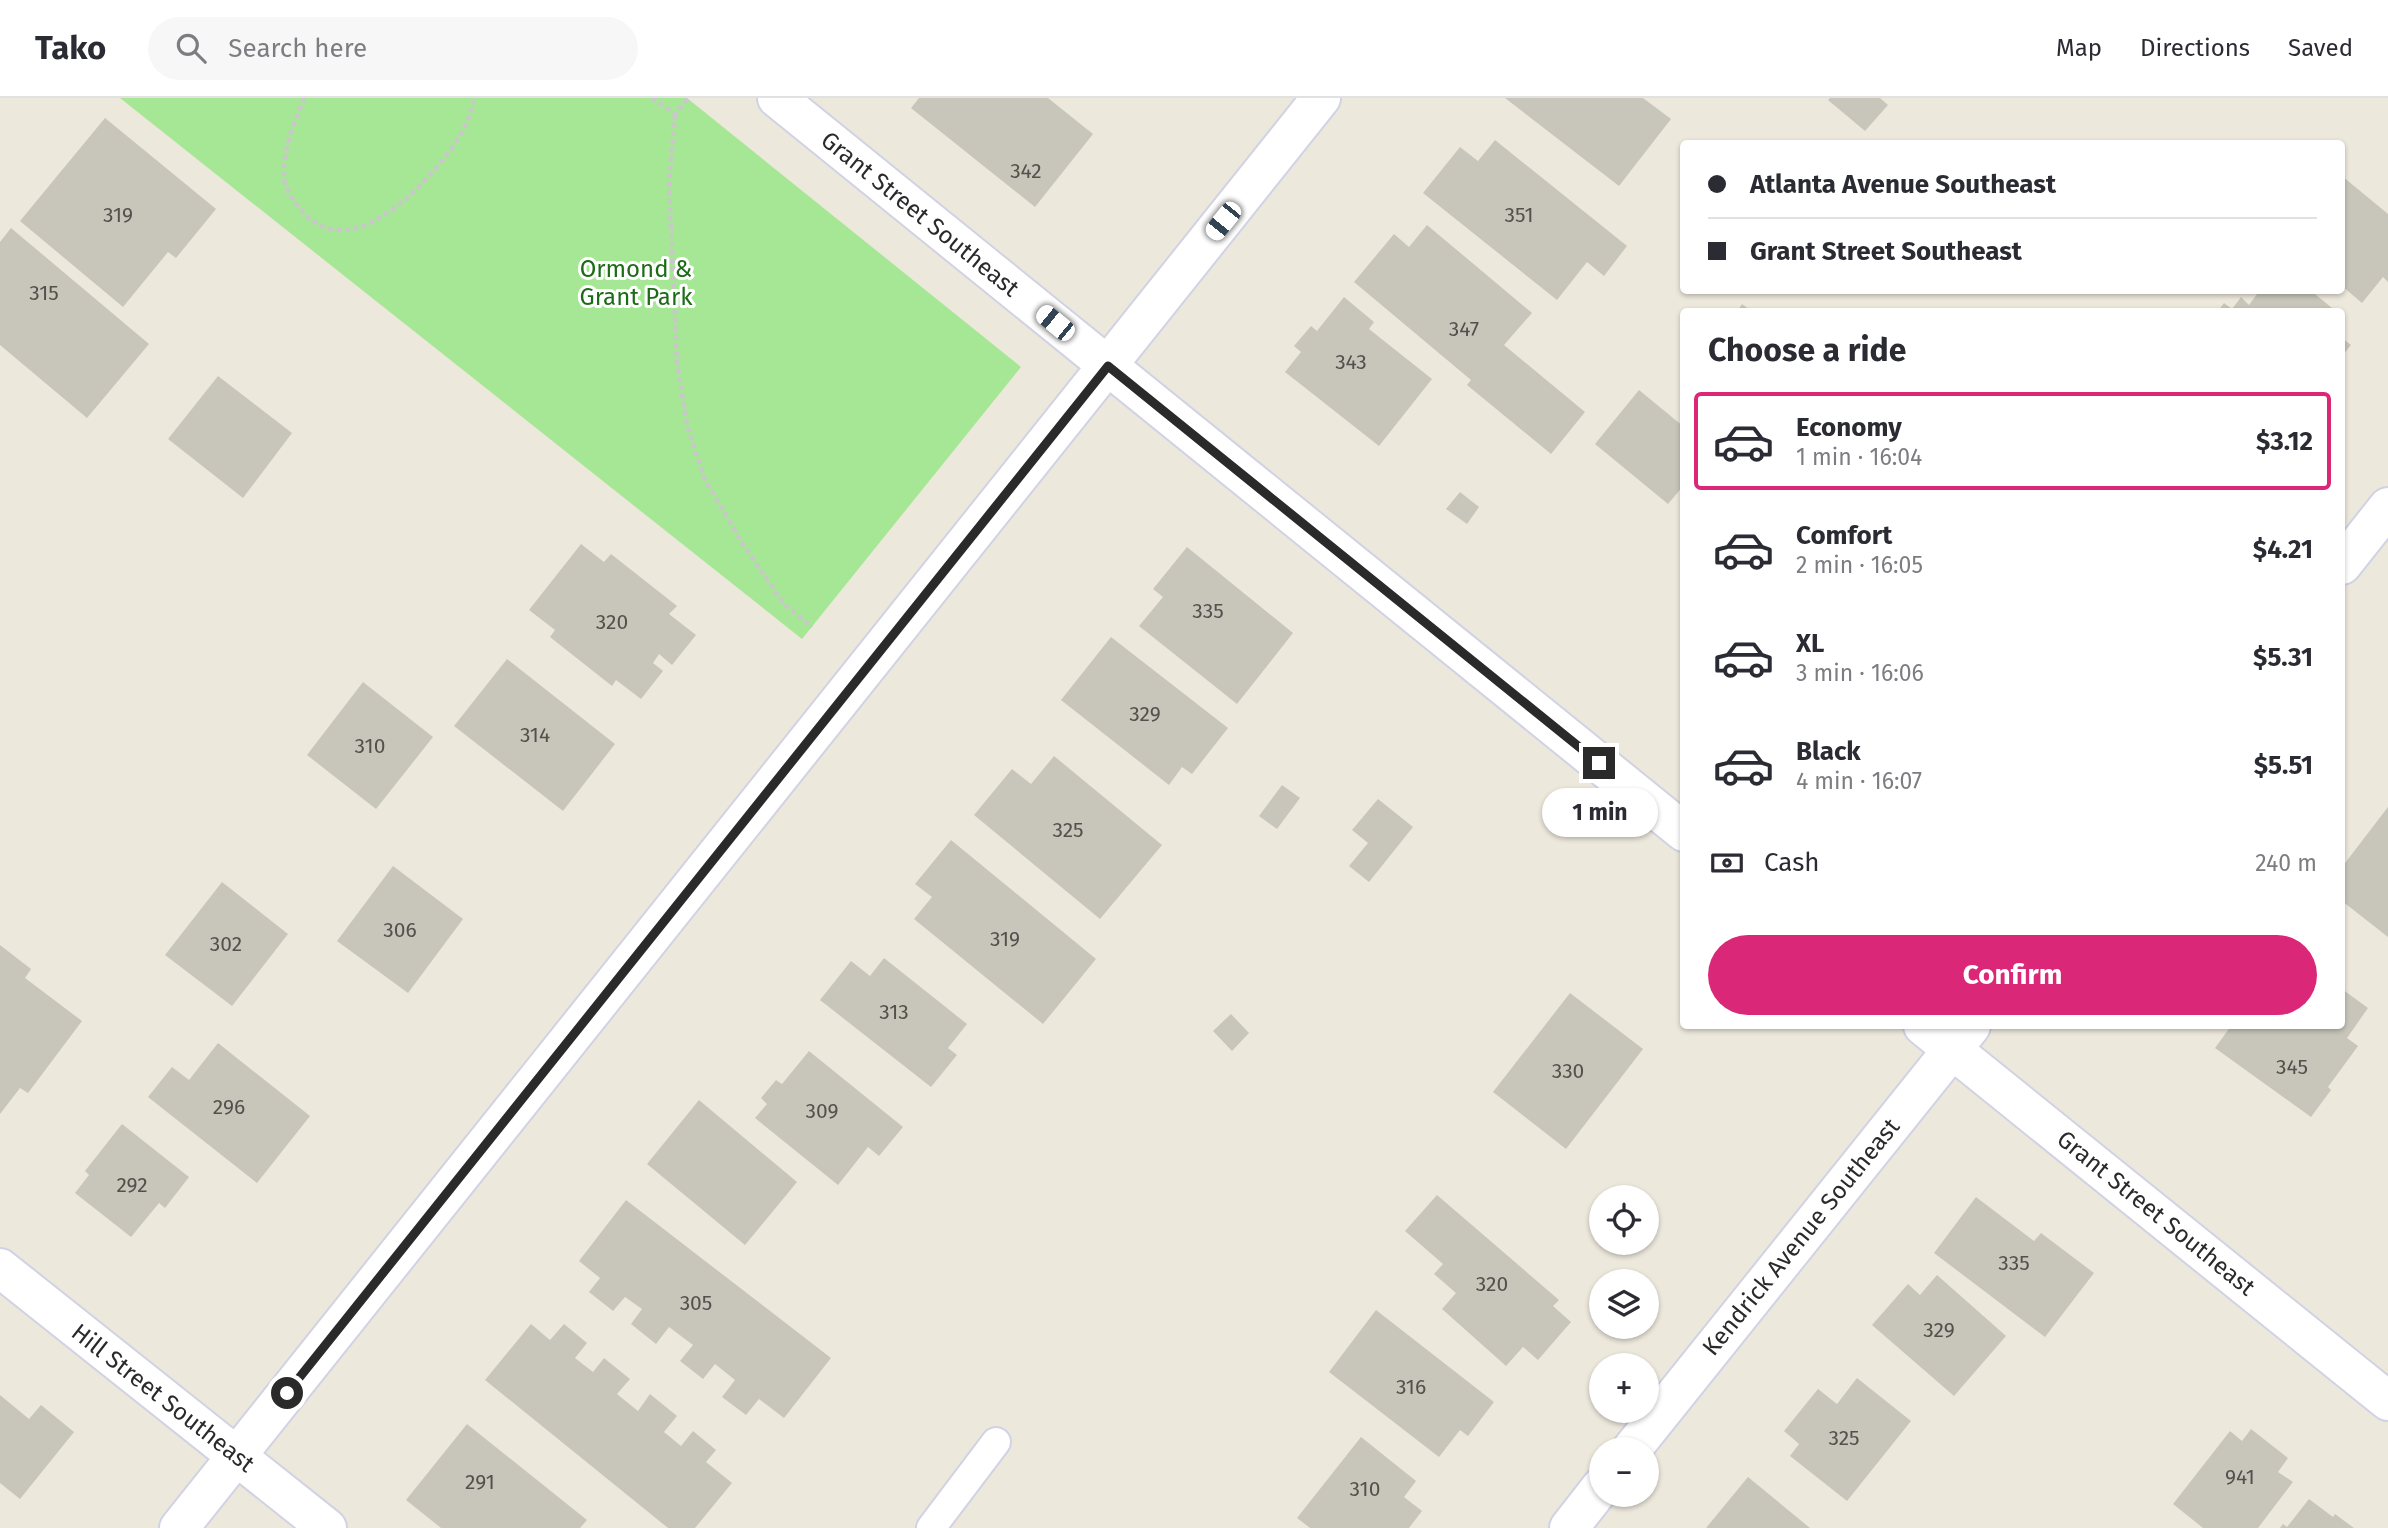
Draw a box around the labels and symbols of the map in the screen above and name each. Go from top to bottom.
street label: Grant Street Southeast [815,126,1025,303]
house number: 342 [1010,158,1042,184]
car [1202,198,1245,244]
house number: 319 [103,202,133,228]
house number: 351 [1504,202,1534,228]
park label: Ormond & Grant Park [580,255,693,311]
house number: 315 [29,280,59,306]
car [1033,302,1078,344]
house number: 347 [1449,316,1479,342]
house number: 343 [1335,349,1367,375]
house number: 335 [1192,598,1224,624]
house number: 320 [596,609,628,635]
house number: 329 [1129,701,1161,727]
house number: 314 [520,722,550,748]
house number: 310 [355,733,385,759]
route end [1583,747,1615,779]
callout: 1 min [1541,788,1657,836]
house number: 325 [1052,817,1084,843]
house number: 306 [383,917,417,943]
house number: 319 [990,926,1020,952]
house number: 302 [210,931,242,957]
house number: 313 [879,999,909,1025]
house number: 345 [2276,1054,2308,1080]
house number: 330 [1552,1058,1584,1084]
house number: 296 [213,1094,245,1120]
house number: 309 [805,1098,839,1124]
street label: Kendrick Avenue Southeast [1697,1113,1905,1361]
street label: Grant Street Southeast [2051,1125,2261,1302]
house number: 292 [116,1172,148,1198]
house number: 335 [1998,1250,2030,1276]
house number: 320 [1476,1271,1508,1297]
house number: 305 [680,1290,712,1316]
house number: 329 [1923,1317,1955,1343]
street label: Hill Street Southeast [66,1318,260,1478]
house number: 316 [1396,1374,1426,1400]
route start [271,1377,303,1409]
house number: 325 [1828,1425,1860,1451]
house number: 941 [2225,1464,2255,1490]
house number: 291 [465,1469,495,1495]
house number: 310 [1350,1476,1380,1502]

